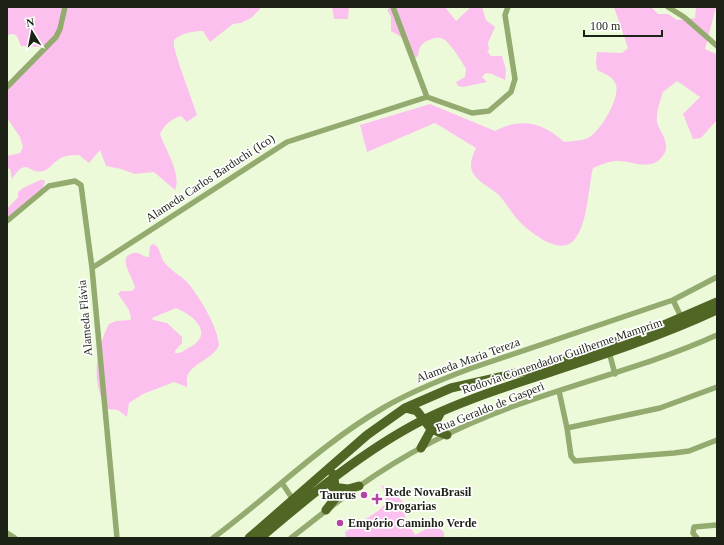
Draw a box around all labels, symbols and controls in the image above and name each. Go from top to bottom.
north arrow [12,12,52,52]
scale bar [584,12,662,38]
text: N [25,16,35,29]
text: 100 m [590,19,621,33]
street label: Alameda Carlos Barduchi (Ico) [143,131,277,225]
street label: Alameda Flávia [75,279,95,357]
street label: Rodovia Comendador Guilherme Mamprim [460,315,665,397]
street label: Alameda Maria Tereza [414,334,522,385]
street label: Rua Geraldo de Gasperi [434,379,547,435]
place label: Rede NovaBrasil Drogarias [385,485,472,513]
place label: Taurus [320,488,356,502]
marker: Taurus [359,490,369,500]
marker: Rede NovaBrasil Drogarias [372,494,382,504]
place label: Empório Caminho Verde [348,516,477,530]
marker: Empório Caminho Verde [335,518,345,528]

